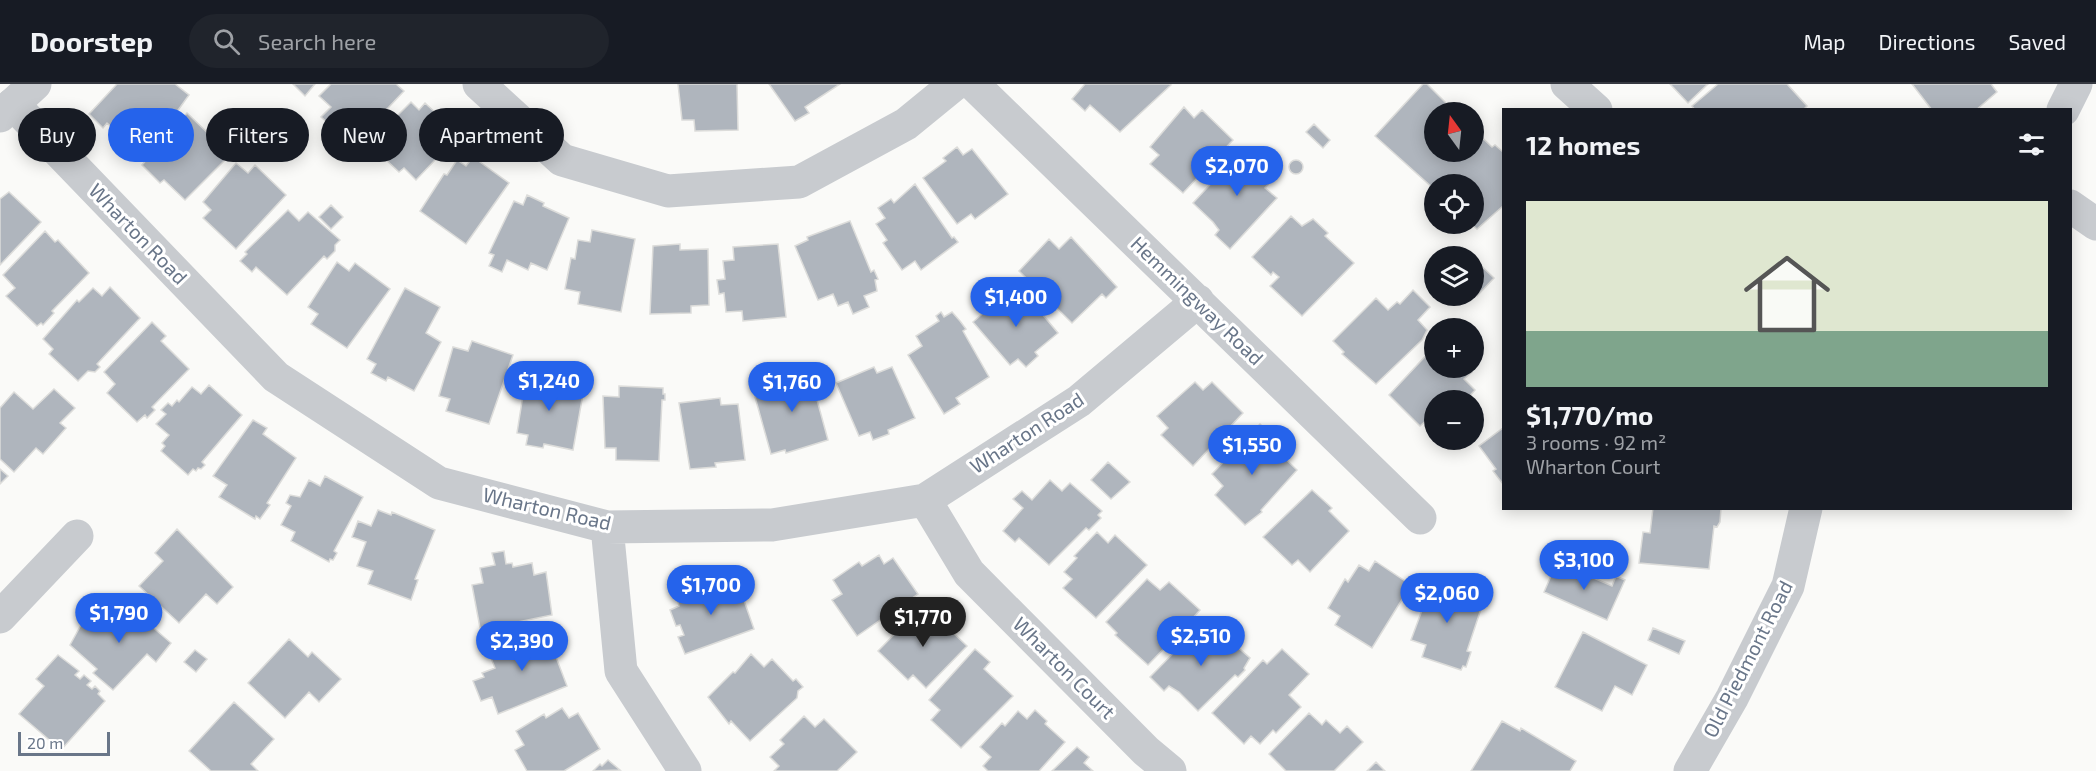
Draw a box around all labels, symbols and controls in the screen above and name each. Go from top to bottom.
search box [189,14,609,68]
text: Doorstep [30,24,153,58]
icon: search [210,25,243,58]
text: Search here [258,28,376,54]
text: Map [1803,29,1846,54]
text: Directions [1879,29,1975,54]
text: Saved [2008,29,2066,54]
north arrow [1424,102,1484,162]
map controls [1424,102,1484,450]
chip: Buy [18,108,96,162]
chip: Rent [108,108,194,162]
chip: Filters [206,108,309,162]
chip: New [321,108,407,162]
chip: Apartment [419,108,564,162]
icon: filters [2015,128,2048,161]
text: 12 homes [1526,129,1640,160]
pin: $2,070 [1188,146,1286,197]
text: $2,070 [1205,153,1269,177]
button: locate [1424,174,1484,234]
street label: Wharton Road [85,178,193,289]
street label: Hemmingway Road [1126,231,1269,370]
icon: home [1733,240,1841,348]
button: layers [1424,246,1484,306]
pin: $1,400 [967,277,1065,328]
text: $1,400 [985,284,1047,308]
button: + [1424,318,1484,378]
pin: $1,240 [500,361,598,412]
pin: $1,760 [743,362,841,413]
text: $1,240 [518,368,580,392]
text: $1,760 [762,369,822,393]
street label: Wharton Road [965,387,1088,478]
button: − [1424,390,1484,450]
text: $1,770/mo [1526,399,1653,430]
pin: $1,550 [1203,425,1301,476]
text: 3 rooms · 92 m² [1526,430,1666,454]
text: $1,550 [1222,432,1282,456]
text: Wharton Court [1526,454,1660,478]
street label: Wharton Road [481,482,614,534]
pin: $3,100 [1535,540,1633,591]
text: $3,100 [1554,547,1614,571]
pin: $1,700 [662,565,760,616]
text: $1,700 [681,572,741,596]
pin: $2,060 [1398,573,1496,624]
street label: Old Piedmont Road [1697,576,1797,741]
text: $2,060 [1414,580,1480,604]
pin: $1,790 [70,593,168,644]
pin: $1,770 [874,597,972,648]
text: $1,790 [89,600,149,624]
text: $1,770 [894,604,952,628]
street label: Wharton Court [1009,611,1121,724]
pin: $2,510 [1152,616,1250,667]
pin: $2,390 [473,621,571,672]
text: $2,510 [1171,623,1231,647]
text: $2,390 [490,628,554,652]
scale bar [18,729,110,756]
text: 20 m [27,733,63,752]

